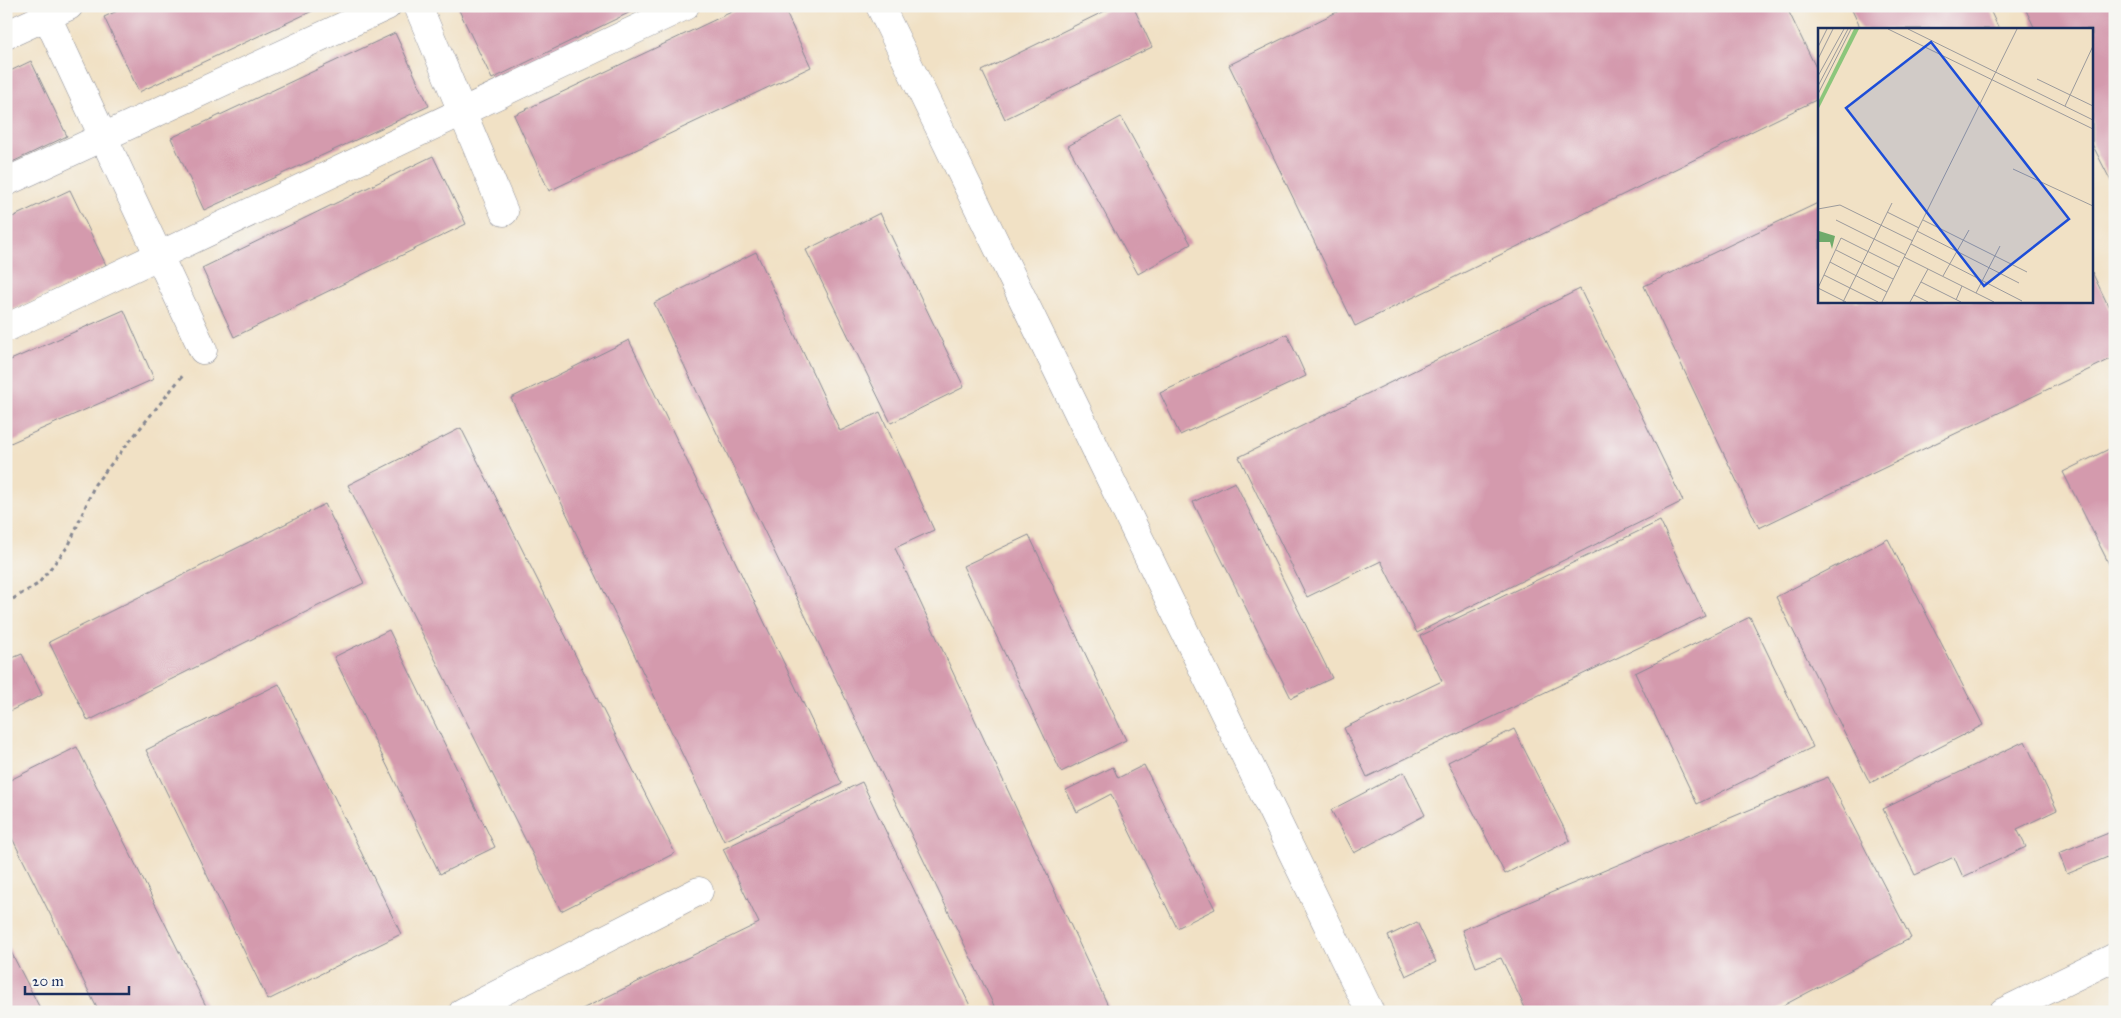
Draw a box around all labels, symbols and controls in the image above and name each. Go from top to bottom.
inset map [1818,28,2094,302]
scale bar [25,963,129,995]
text: 20 m [32,972,64,990]

